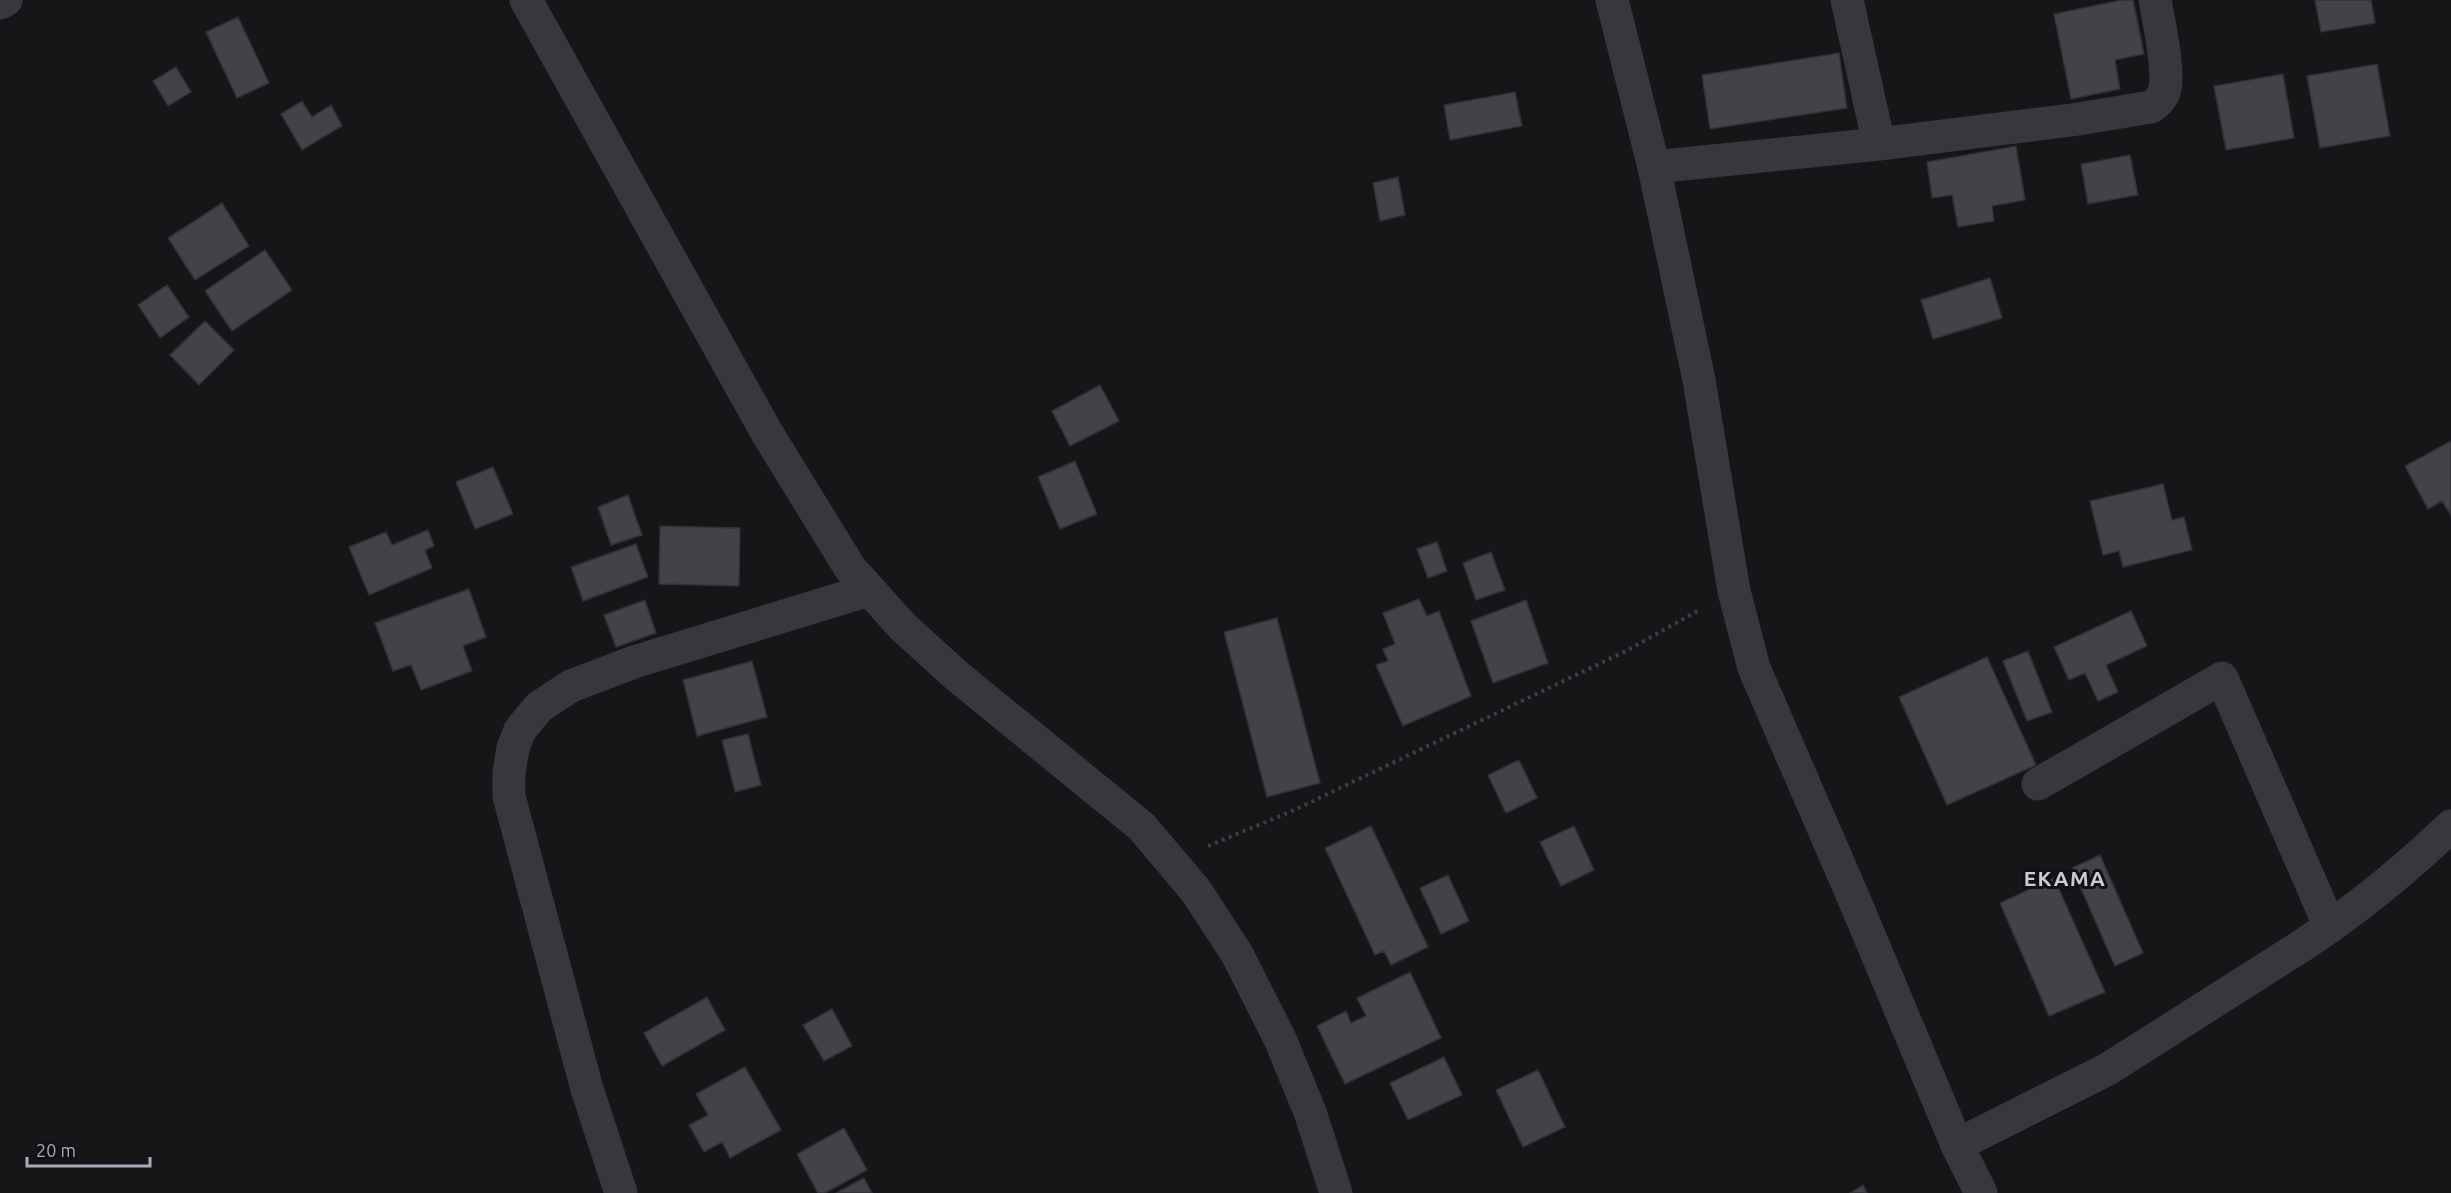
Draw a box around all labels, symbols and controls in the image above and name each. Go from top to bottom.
district label: EKAMA [2024,866,2106,890]
scale bar [27,1130,150,1168]
text: 20 m [36,1140,76,1160]

